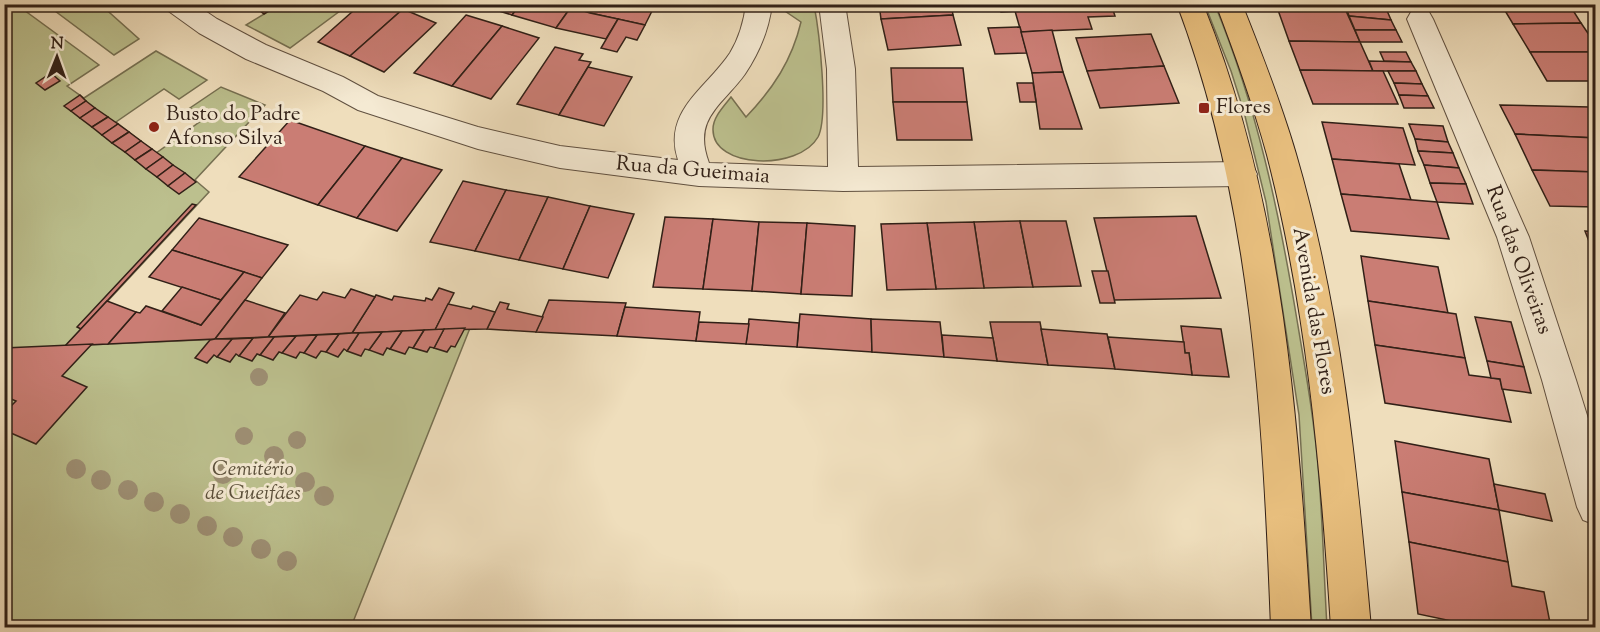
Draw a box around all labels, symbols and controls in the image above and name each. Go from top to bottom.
north arrow [27,27,87,87]
text: N [51,33,64,56]
place label: Flores [1216,93,1271,123]
place label: Busto do Padre Afonso Silva [166,100,301,154]
marker: Flores [1197,101,1211,115]
marker: Busto do Padre Afonso Silva [147,120,161,134]
street label: Rua da Gueimaia [615,149,772,193]
street label: Rua das Oliveiras [1477,181,1559,339]
street label: Avenida das Flores [1284,225,1342,397]
park label: Cemitério de Gueifães [205,455,301,509]

